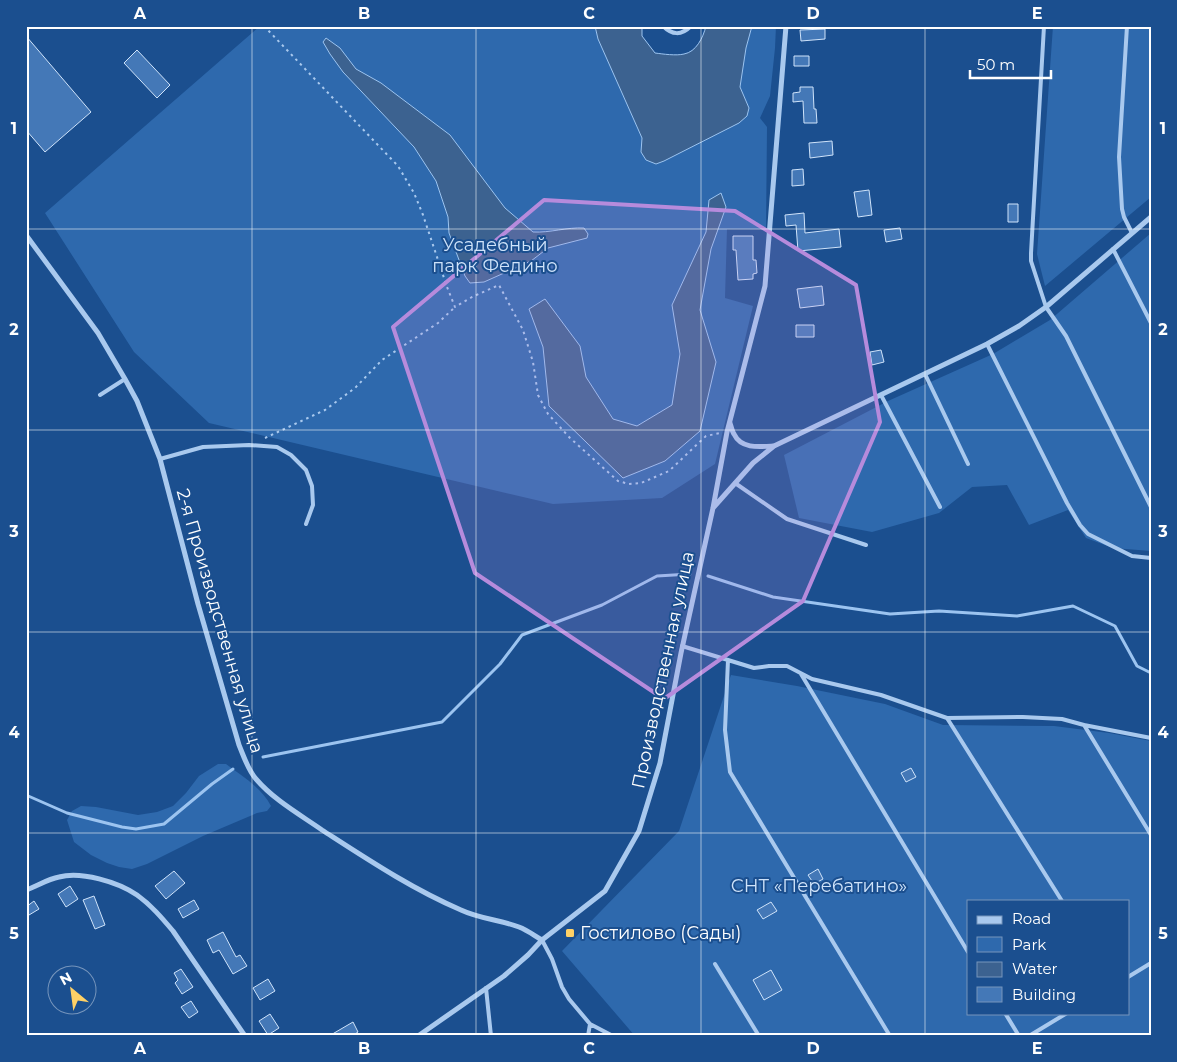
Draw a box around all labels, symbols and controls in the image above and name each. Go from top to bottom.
text: A [133,4,147,23]
text: B [358,4,370,23]
text: C [583,4,595,23]
text: D [806,4,820,23]
text: E [1032,4,1042,23]
scale bar [970,48,1051,80]
text: 50 m [977,55,1015,74]
text: 1 [11,119,17,138]
text: 1 [1160,119,1166,138]
park label: Усадебный парк Федино [432,234,558,277]
text: 2 [9,320,19,339]
text: 2 [1158,320,1168,339]
street label: 2-я Производственная улица [172,486,268,756]
text: 3 [8,522,19,541]
text: 3 [1157,522,1168,541]
street label: Производственная улица [627,549,699,791]
text: 4 [8,723,20,742]
text: 4 [1157,723,1169,742]
park label: СНТ «Перебатино» [731,875,907,897]
legend [967,900,1130,1014]
text: Road [1012,909,1051,928]
place label: Гостилово (Сады) [580,922,741,944]
text: 5 [9,924,19,943]
text: 5 [1158,924,1168,943]
marker: Гостилово (Сады) [564,927,576,939]
text: Park [1012,935,1046,954]
text: Water [1012,959,1058,978]
north arrow [48,964,98,1014]
text: N [56,968,75,989]
text: Building [1012,985,1076,1004]
text: A [133,1039,147,1058]
text: B [358,1039,370,1058]
text: C [583,1039,595,1058]
text: D [806,1039,820,1058]
text: E [1032,1039,1042,1058]

